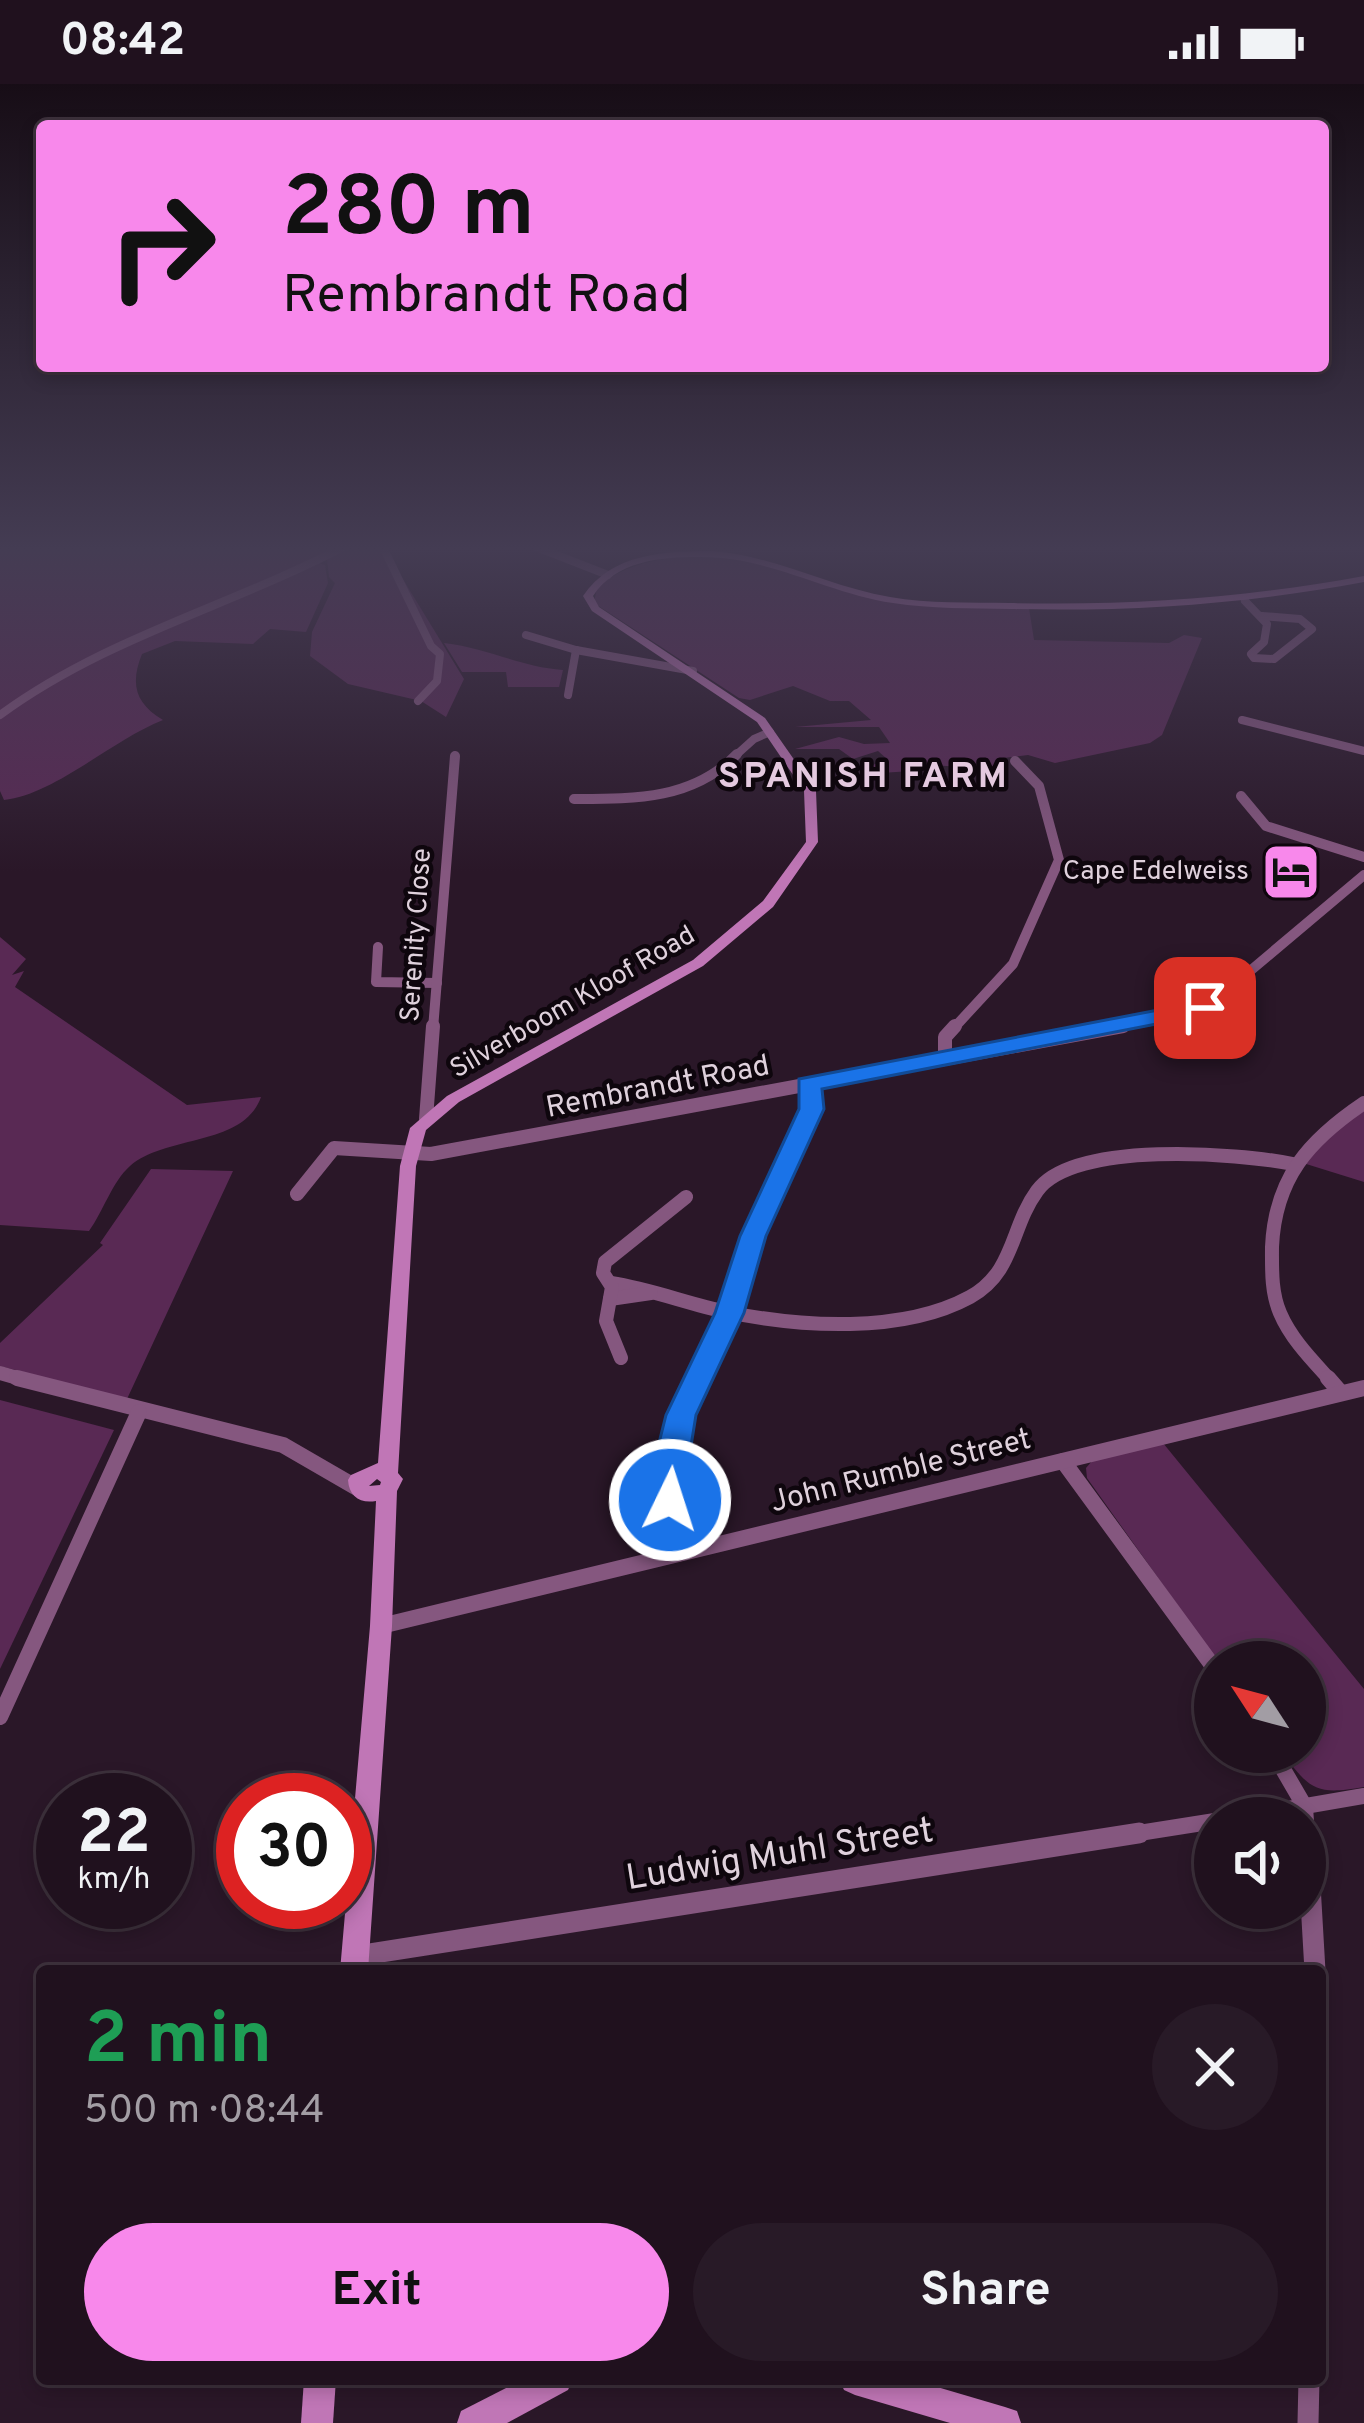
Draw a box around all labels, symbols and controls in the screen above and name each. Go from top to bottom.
text: 08:42 [60,14,185,71]
text: 280 m [282,159,535,265]
icon: right [84,168,240,324]
text: Rembrandt Road [282,263,691,332]
district label: SPANISH FARM [718,755,1010,801]
hotel icon: Cape Edelweiss [1260,841,1322,903]
street label: Serenity Close [394,847,440,1023]
place label: Cape Edelweiss [1063,855,1249,889]
street label: Silverboom Kloof Road [444,919,702,1087]
pin [1154,957,1256,1059]
icon: arrive [1172,975,1238,1041]
street label: Rembrandt Road [543,1048,773,1128]
street label: John Rumble Street [767,1422,1035,1522]
position arrow [607,1437,733,1563]
north arrow [1194,1641,1326,1773]
map controls [1194,1641,1326,1929]
speed limit sign: 30 [216,1773,372,1929]
button: sound [1194,1797,1326,1929]
text: 22 [77,1798,151,1874]
street label: Ludwig Muhl Street [623,1809,937,1903]
text: km/h [78,1862,150,1899]
text: 2 min [84,1997,272,2089]
button: close [1152,2004,1278,2130]
text: 500 m · 08:44 [84,2088,325,2137]
button: Exit [84,2223,669,2361]
button: Share [693,2223,1278,2361]

